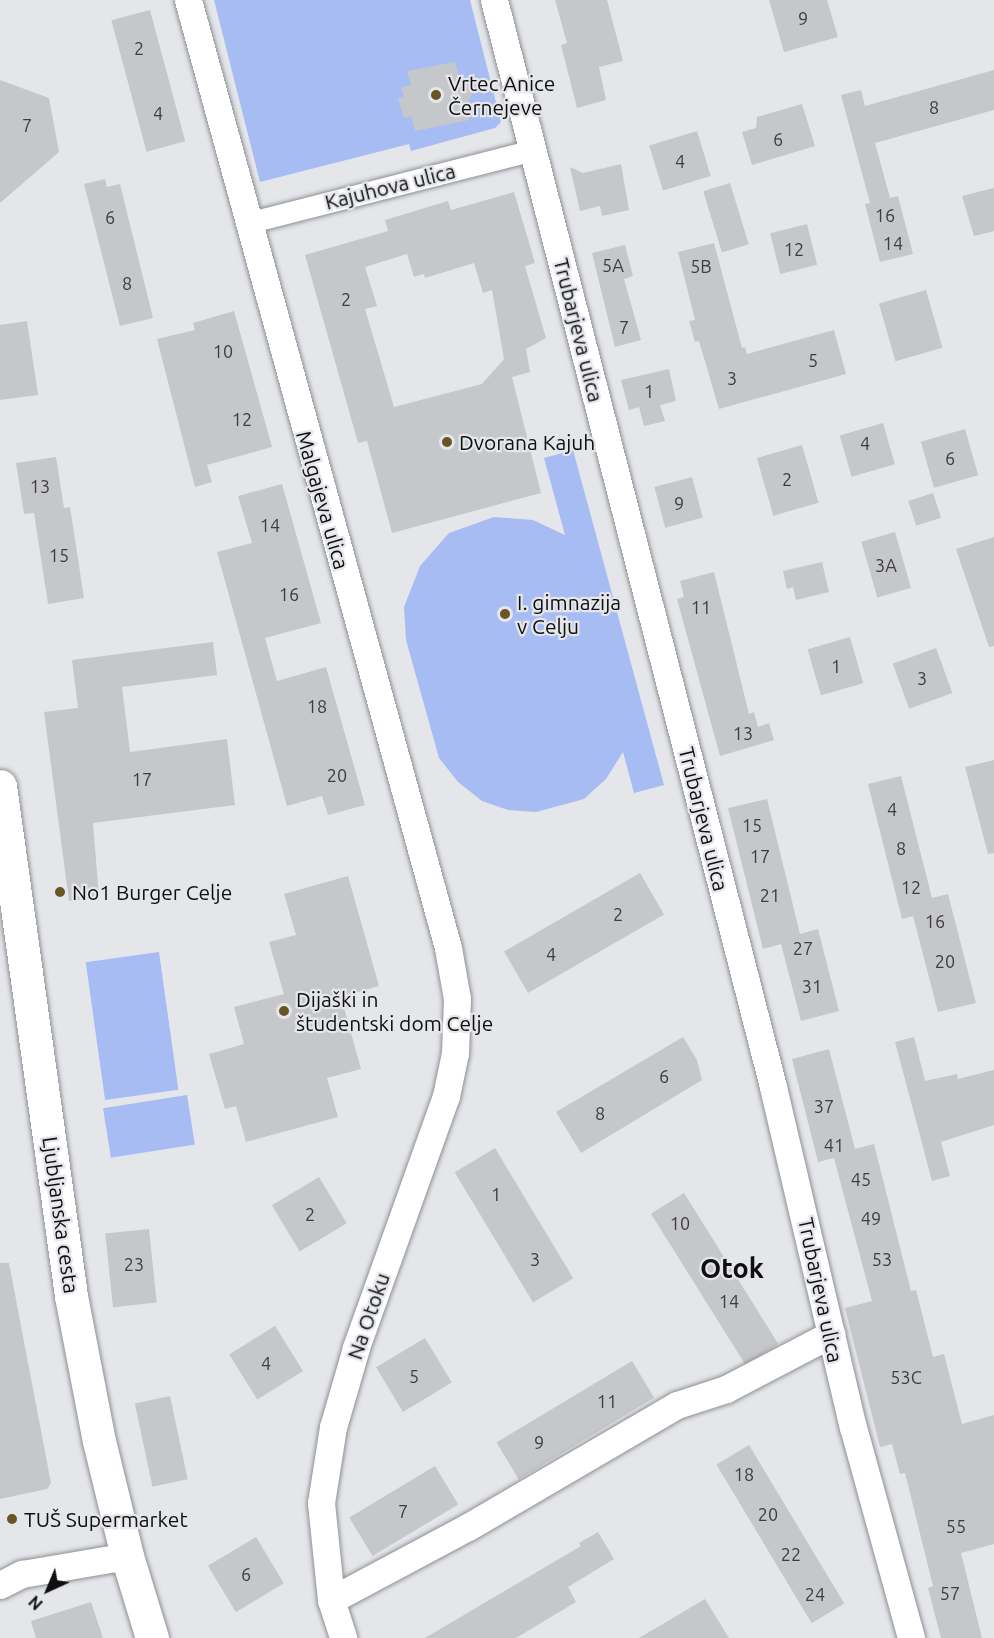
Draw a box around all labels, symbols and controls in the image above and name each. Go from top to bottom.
house number: 9 [798,7,808,29]
house number: 2 [134,37,144,59]
place label: Vrtec Anice Černejeve [448,70,555,120]
marker: Vrtec Anice Černejeve [429,88,443,102]
house number: 8 [929,96,939,118]
house number: 4 [153,102,163,124]
house number: 7 [22,114,32,136]
house number: 6 [773,128,783,150]
house number: 4 [675,150,685,172]
street label: Kajuhova ulica [322,158,458,214]
house number: 16 [875,204,895,226]
house number: 6 [105,206,115,228]
house number: 14 [883,232,903,254]
house number: 12 [784,238,804,260]
house number: 5A [602,254,624,276]
street label: Trubarjeva ulica [549,255,609,405]
house number: 5B [690,255,712,277]
house number: 8 [122,272,132,294]
house number: 2 [341,288,351,310]
house number: 7 [619,316,629,338]
house number: 10 [213,340,233,362]
house number: 5 [808,349,818,371]
house number: 3 [727,367,737,389]
house number: 1 [644,380,654,402]
house number: 12 [232,408,252,430]
street label: Malgajeva ulica [291,428,355,572]
place label: Dvorana Kajuh [459,429,595,455]
house number: 4 [860,432,870,454]
marker: Dvorana Kajuh [440,435,454,449]
house number: 6 [945,447,955,469]
house number: 2 [782,468,792,490]
house number: 13 [30,475,50,497]
house number: 9 [674,492,684,514]
house number: 14 [260,514,280,536]
house number: 15 [49,544,69,566]
house number: 3A [875,554,897,576]
house number: 16 [279,583,299,605]
place label: I. gimnazija v Celju [517,589,621,639]
house number: 11 [691,596,711,618]
marker: I. gimnazija v Celju [498,607,512,621]
house number: 1 [831,655,841,677]
house number: 3 [917,667,927,689]
house number: 18 [307,695,327,717]
house number: 13 [733,722,753,744]
street label: Trubarjeva ulica [674,744,734,894]
house number: 20 [327,764,347,786]
house number: 17 [132,768,152,790]
house number: 4 [887,798,897,820]
house number: 15 [742,814,762,836]
house number: 8 [896,837,906,859]
house number: 17 [750,845,770,867]
house number: 12 [901,876,921,898]
place label: No1 Burger Celje [72,879,232,905]
house number: 21 [760,884,780,906]
marker: No1 Burger Celje [53,885,67,899]
house number: 2 [613,903,623,925]
house number: 16 [925,910,945,932]
house number: 27 [793,937,813,959]
house number: 4 [546,943,556,965]
house number: 20 [935,950,955,972]
house number: 31 [802,975,822,997]
place label: Dijaški in študentski dom Celje [296,986,493,1036]
marker: Dijaški in študentski dom Celje [277,1004,291,1018]
house number: 6 [659,1065,669,1087]
house number: 37 [814,1095,834,1117]
house number: 8 [595,1102,605,1124]
house number: 41 [824,1134,844,1156]
street label: Ljubljanska cesta [38,1135,84,1295]
house number: 45 [851,1168,871,1190]
house number: 1 [491,1183,501,1205]
house number: 2 [305,1203,315,1225]
house number: 49 [861,1207,881,1229]
house number: 10 [670,1212,690,1234]
street label: Trubarjeva ulica [793,1215,849,1365]
house number: 3 [530,1248,540,1270]
house number: 53 [872,1248,892,1270]
house number: 23 [124,1253,144,1275]
district label: Otok [700,1253,764,1285]
street label: Na Otoku [341,1269,395,1363]
house number: 14 [719,1290,739,1312]
house number: 4 [261,1352,271,1374]
house number: 5 [409,1365,419,1387]
house number: 53C [890,1366,922,1388]
house number: 11 [597,1390,617,1412]
house number: 9 [534,1431,544,1453]
house number: 18 [734,1463,754,1485]
house number: 7 [398,1500,408,1522]
house number: 20 [758,1503,778,1525]
place label: TUŠ Supermarket [24,1506,188,1532]
marker: TUŠ Supermarket [5,1512,19,1526]
house number: 55 [946,1515,966,1537]
house number: 22 [781,1543,801,1565]
north arrow [18,1560,78,1620]
house number: 6 [241,1563,251,1585]
house number: 57 [940,1582,960,1604]
house number: 24 [805,1583,825,1605]
text: N [25,1592,46,1614]

